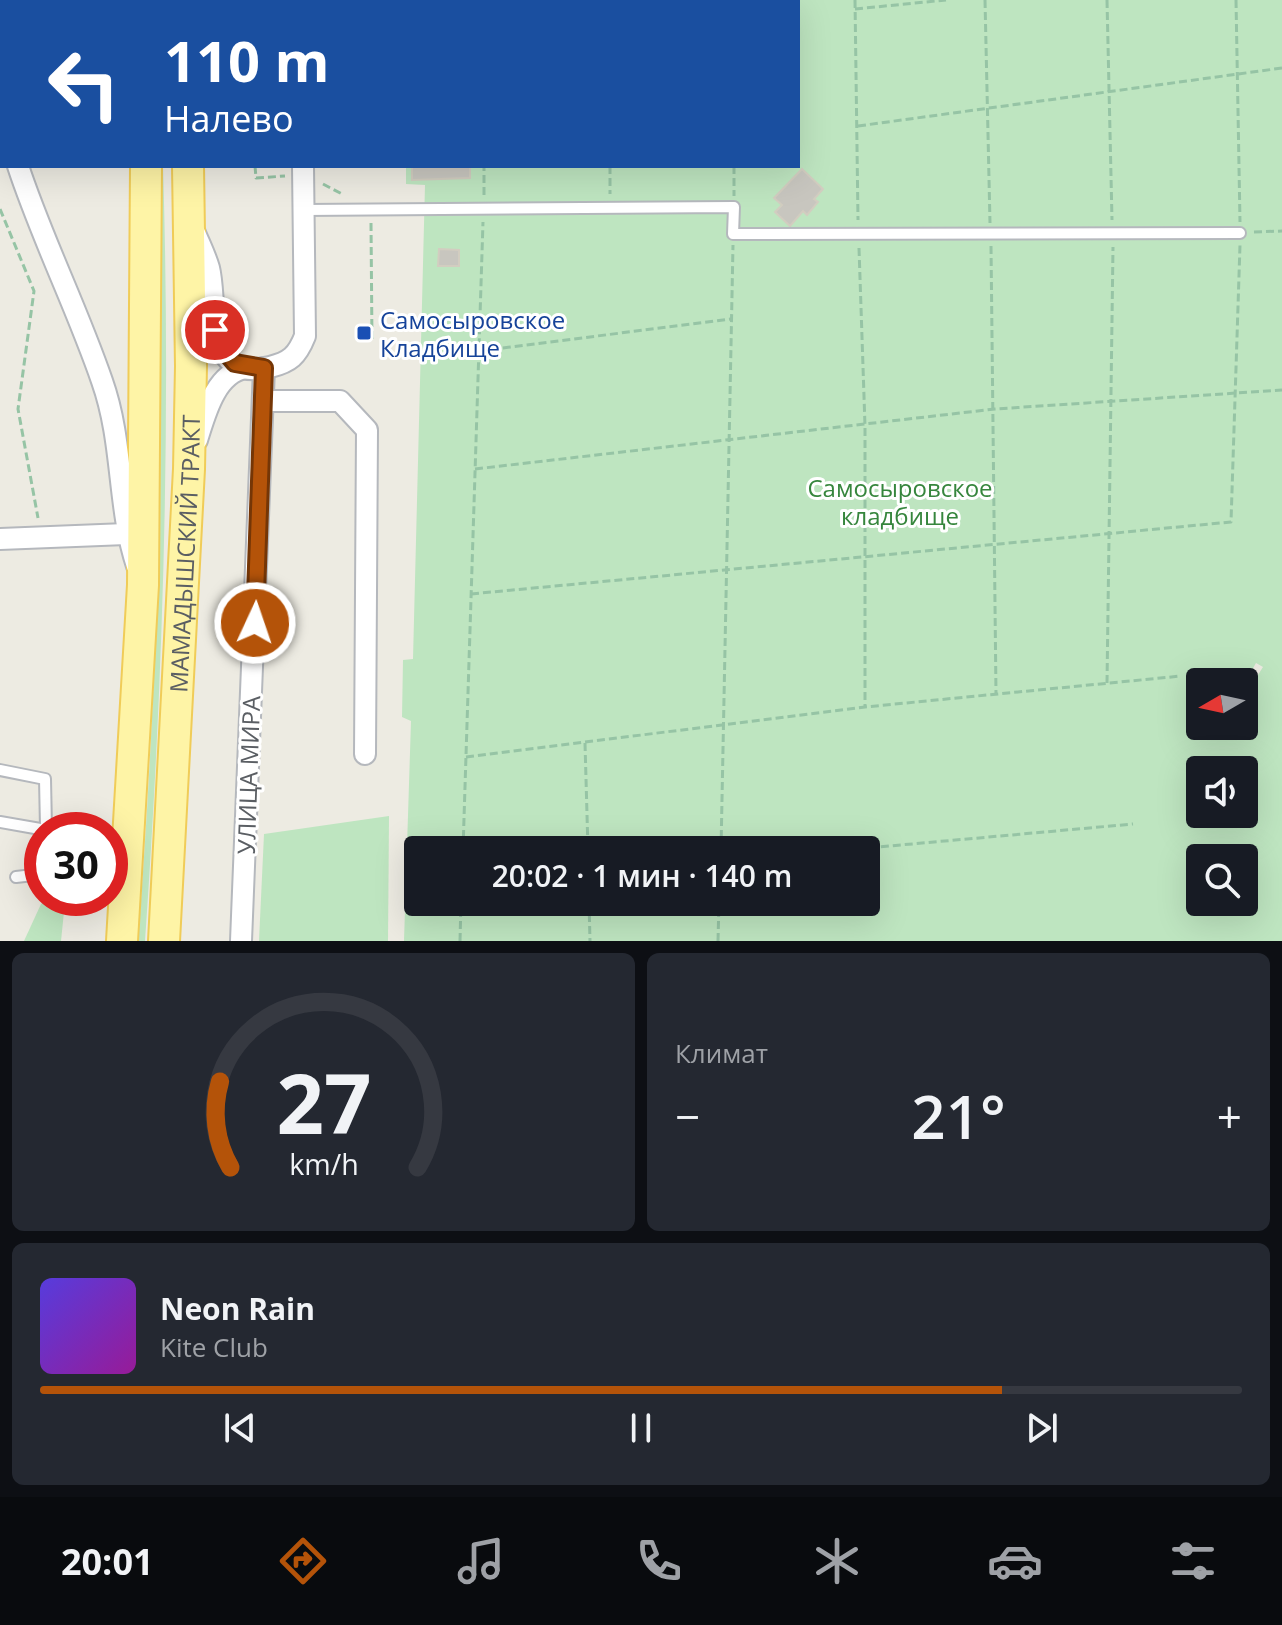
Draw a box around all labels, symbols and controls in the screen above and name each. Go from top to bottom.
text: 110 m [164,22,330,98]
icon: left [32,32,136,136]
text: Налево [164,94,294,143]
pin [181,296,249,364]
place label: Самосыровское Кладбище [380,303,565,364]
icon: arrive [193,308,237,352]
marker: Самосыровское Кладбище [355,324,373,342]
street label: МАМАДЫШСКИЙ ТРАКТ [161,414,207,693]
park label: Самосыровское кладбище [807,471,993,532]
position arrow [213,581,297,665]
north arrow [1186,668,1258,740]
map controls [1186,668,1258,916]
street label: УЛИЦА МИРА [229,694,267,855]
button: sound [1186,756,1258,828]
speed limit sign: 30 [24,812,128,916]
button: search [1186,844,1258,916]
text: 20:02 · 1 мин · 140 m [492,855,792,896]
text: Климат [675,1035,768,1071]
text: 27 [276,1045,371,1158]
text: 21° [911,1075,1006,1157]
text: − [675,1086,700,1146]
text: + [1217,1086,1242,1146]
text: km/h [289,1144,358,1183]
text: Neon Rain [160,1288,315,1329]
text: Kite Club [160,1329,268,1365]
icon: previous [218,1406,262,1450]
icon: pause [619,1406,663,1450]
icon: next [1020,1406,1064,1450]
icon: directions [275,1533,331,1589]
icon: music [453,1533,509,1589]
icon: phone [631,1533,687,1589]
icon: climate [809,1533,865,1589]
icon: car [987,1533,1043,1589]
icon: filters [1165,1533,1221,1589]
text: 20:01 [61,1537,154,1586]

